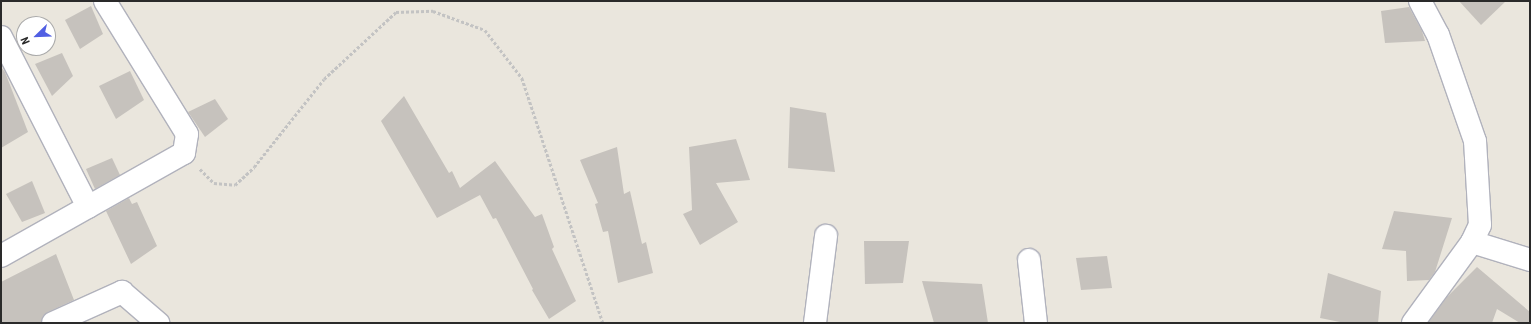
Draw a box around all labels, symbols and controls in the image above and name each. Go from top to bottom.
north arrow [16,16,56,56]
text: N [18,35,33,46]

